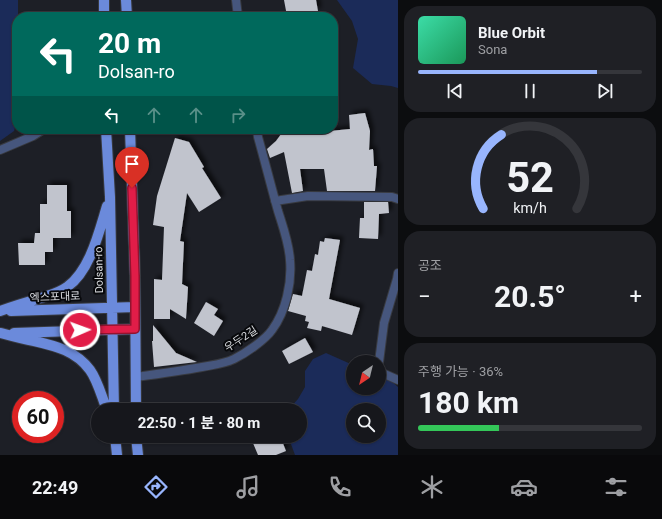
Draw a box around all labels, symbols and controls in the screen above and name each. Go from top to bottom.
text: Blue Orbit [478,24,545,42]
text: 20 m [98,27,161,60]
icon: left [32,28,84,80]
text: Sona [478,42,507,57]
text: Dolsan-ro [98,61,175,82]
icon: previous [444,80,466,102]
icon: pause [519,80,541,102]
icon: next [594,80,616,102]
icon: left [101,104,123,126]
icon: ahead [143,104,165,126]
icon: ahead [185,104,207,126]
icon: right [227,104,249,126]
pin [115,147,149,188]
icon: arrive [121,153,143,175]
text: 52 [506,153,554,202]
text: km/h [513,200,547,216]
street label: Dolsan-ro [92,246,106,294]
text: 공조 [418,258,442,273]
text: 20.5° [494,279,566,314]
text: − [418,284,431,309]
text: + [630,284,642,309]
street label: 엑스포대로 [29,290,81,304]
position arrow [59,309,101,351]
street label: 우두2길 [222,324,260,354]
north arrow [346,355,386,395]
map controls [346,355,386,443]
text: 주행 가능 · 36% [418,364,503,379]
text: 180 km [418,385,519,420]
speed limit sign: 60 [12,391,64,443]
button: search [346,403,386,443]
text: 22:50 · 1 분 · 80 m [138,414,260,432]
icon: directions [142,473,170,501]
icon: music [234,473,262,501]
icon: phone [326,473,354,501]
icon: climate [418,473,446,501]
icon: car [510,473,538,501]
icon: filters [602,473,630,501]
text: 22:49 [32,477,78,498]

